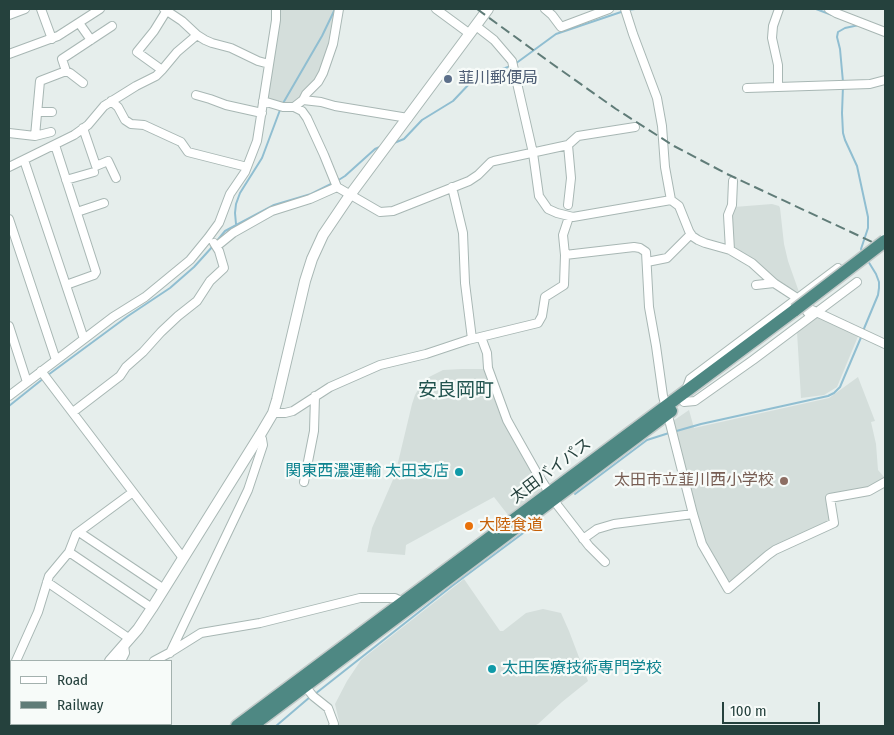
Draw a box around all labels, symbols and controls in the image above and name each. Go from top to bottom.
place label: 韮川郵便局 [458,69,538,89]
marker: 韮川郵便局 [442,73,454,85]
district label: 安良岡町 [418,380,494,402]
street label: 太田バイパス [507,434,595,508]
place label: 関東西濃運輸 太田支店 [285,462,449,482]
marker: 関東西濃運輸 太田支店 [453,466,465,478]
place label: 太田市立韮川西小学校 [614,471,774,491]
marker: 太田市立韮川西小学校 [778,475,790,487]
place label: 大陸食道 [479,516,543,536]
marker: 大陸食道 [463,520,475,532]
place label: 太田医療技術専門学校 [502,659,662,679]
legend [10,660,172,725]
marker: 太田医療技術専門学校 [486,663,498,675]
text: Road [57,671,88,689]
scale bar [724,692,822,724]
text: Railway [57,696,104,714]
text: 100 m [730,702,767,720]

